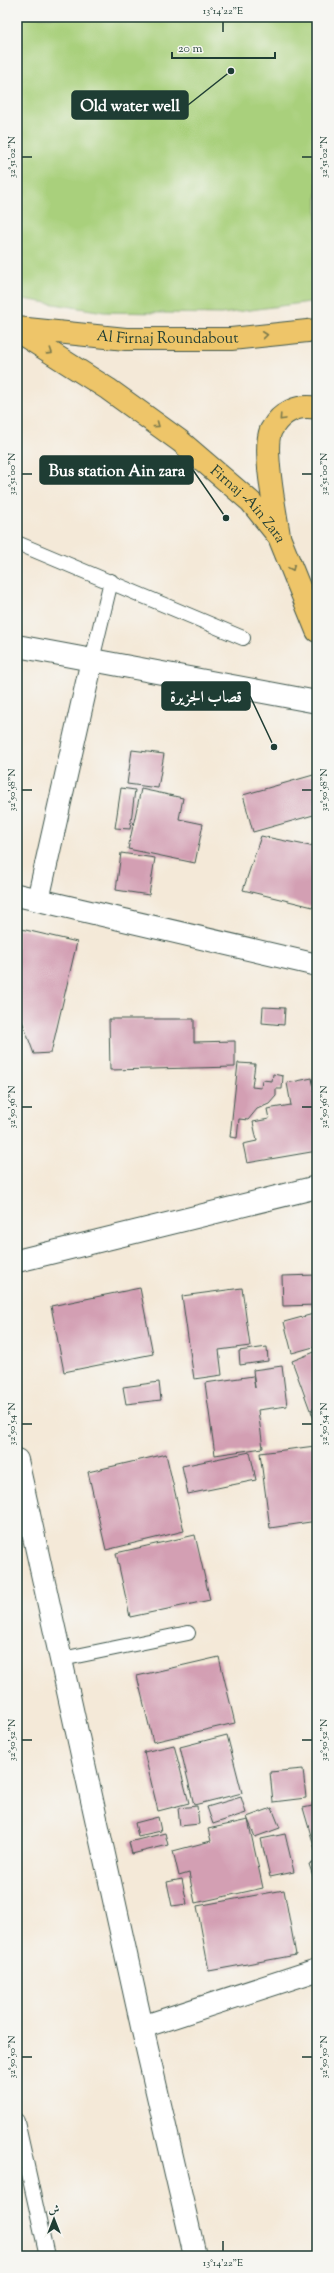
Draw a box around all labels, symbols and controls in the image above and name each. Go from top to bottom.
text: 13°14'22"E [203,4,243,19]
scale bar [172,34,275,60]
text: 20 m [178,40,203,58]
callout: Old water well [72,91,188,119]
text: Old water well [80,96,180,119]
text: 32°51'02"N [5,136,20,178]
text: 32°51'02"N [317,136,332,178]
street label: Al Firnaj Roundabout [96,326,239,350]
one-way arrow [262,331,268,340]
one-way arrow [46,347,53,354]
one-way arrow [279,413,287,421]
one-way arrow [153,420,160,428]
text: 32°51'00"N [5,453,20,495]
text: 32°51'00"N [317,453,332,495]
callout: Bus station Ain zara [40,456,193,484]
text: Bus station Ain zara [49,461,186,484]
street label: Firnaj -Ain Zara [205,461,291,546]
one-way arrow [288,564,296,571]
callout: قصاب الجزيرة [162,682,250,710]
text: قصاب الجزيرة [170,687,242,710]
text: 32°50'58"N [5,769,20,811]
text: 32°50'58"N [317,769,332,811]
text: 32°50'56"N [5,1086,20,1128]
text: 32°50'56"N [317,1086,332,1128]
text: 32°50'54"N [5,1403,20,1445]
text: 32°50'54"N [317,1403,332,1445]
text: 32°50'52"N [5,1719,20,1761]
text: 32°50'52"N [317,1719,332,1761]
text: 32°50'50"N [5,2036,20,2078]
text: 32°50'50"N [317,2036,332,2078]
north arrow [34,2199,74,2239]
text: ش [49,2202,60,2218]
text: 13°14'22"E [203,2256,243,2271]

